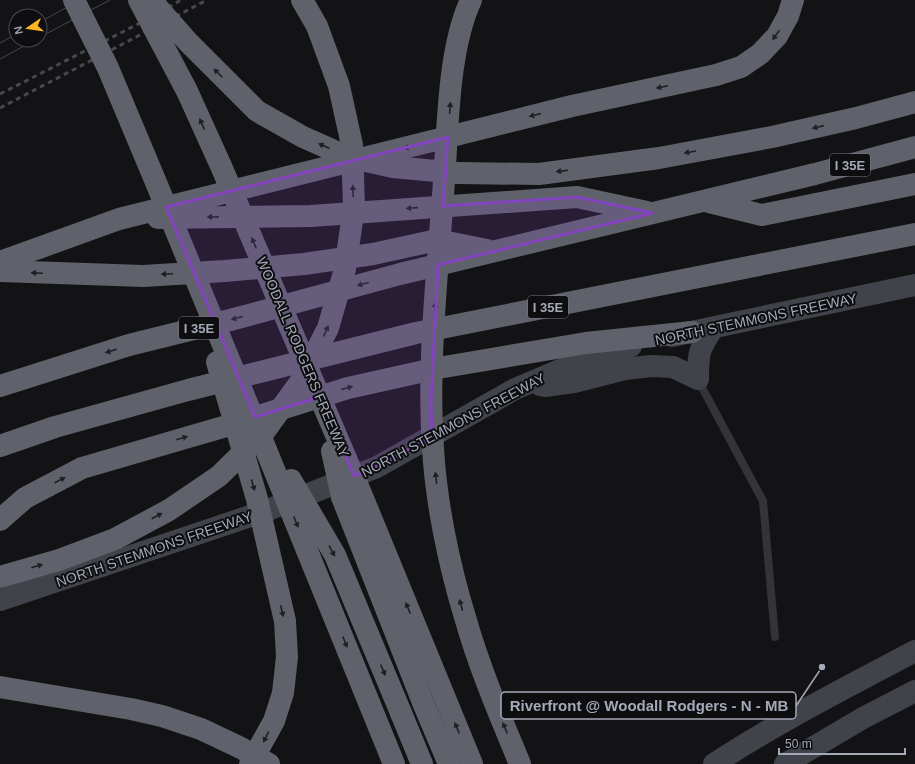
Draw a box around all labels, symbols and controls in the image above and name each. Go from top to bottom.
north arrow [8,8,48,48]
text: N [12,25,25,35]
one-way arrow [772,30,780,40]
one-way arrow [213,68,223,78]
one-way arrow [656,85,668,91]
one-way arrow [446,102,453,114]
one-way arrow [529,113,541,119]
one-way arrow [199,118,205,129]
one-way arrow [812,124,824,130]
one-way arrow [318,143,329,149]
one-way arrow [402,144,414,150]
one-way arrow [684,149,696,155]
road number: I 35E [830,154,870,176]
one-way arrow [556,168,568,174]
one-way arrow [350,184,356,197]
one-way arrow [406,205,418,212]
one-way arrow [207,214,219,221]
one-way arrow [250,236,256,248]
street label: WOODALL RODGERS FREEWAY [253,255,353,460]
one-way arrow [31,269,43,276]
one-way arrow [161,271,173,278]
one-way arrow [356,281,368,287]
street label: NORTH STEMMONS FREEWAY [654,290,859,348]
road number: I 35E [528,296,568,318]
one-way arrow [431,302,438,314]
one-way arrow [231,315,243,321]
road number: I 35E [179,317,219,339]
one-way arrow [323,326,329,337]
one-way arrow [105,348,117,354]
street label: NORTH STEMMONS FREEWAY [358,369,548,480]
one-way arrow [341,385,353,391]
one-way arrow [177,435,189,441]
one-way arrow [433,472,439,484]
one-way arrow [54,477,65,483]
one-way arrow [250,479,256,491]
street label: NORTH STEMMONS FREEWAY [54,508,255,590]
one-way arrow [151,513,163,520]
one-way arrow [293,517,299,528]
one-way arrow [329,545,335,557]
one-way arrow [32,563,44,569]
one-way arrow [458,599,464,612]
one-way arrow [404,601,410,613]
one-way arrow [280,605,286,617]
one-way arrow [343,637,349,649]
one-way arrow [381,665,387,677]
callout: Riverfront @ Woodall Rodgers - N - MB [501,692,796,719]
text: Riverfront @ Woodall Rodgers - N - MB [510,697,788,714]
one-way arrow [502,721,508,733]
one-way arrow [454,722,460,733]
scale bar [779,730,905,756]
one-way arrow [263,732,269,743]
text: 50 m [785,737,812,751]

